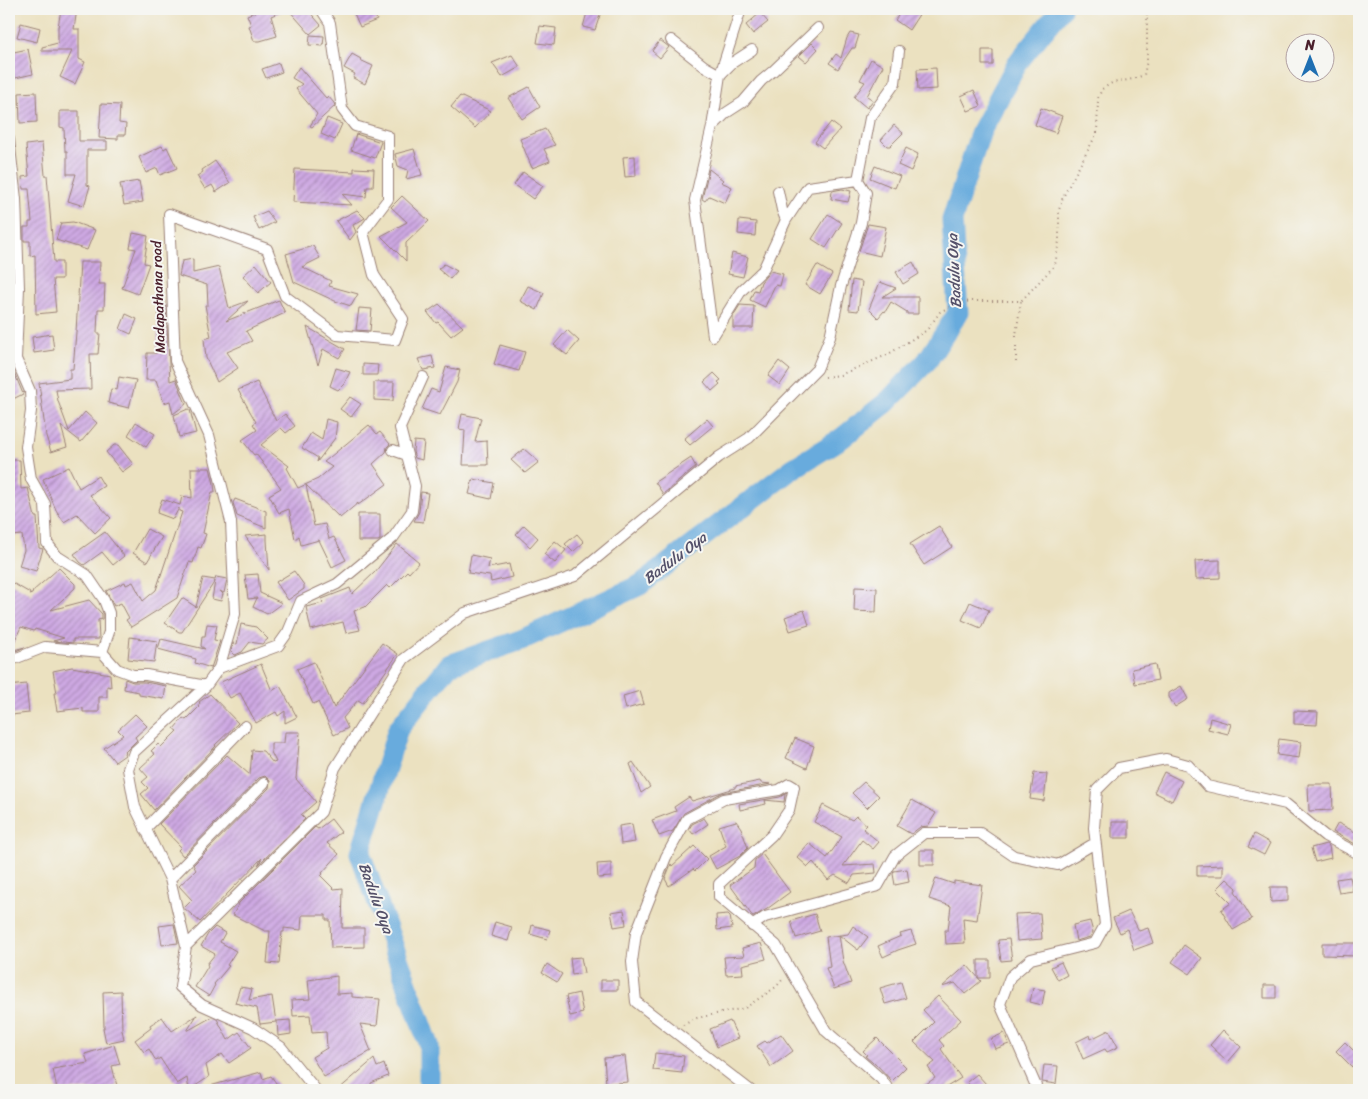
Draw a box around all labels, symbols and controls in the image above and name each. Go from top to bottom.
north arrow [1286,32,1336,82]
text: N [1304,33,1315,58]
water label: Badulu Oya [939,232,969,309]
street label: Madapathana road [144,239,173,354]
water label: Badulu Oya [638,524,714,591]
water label: Badulu Oya [351,859,401,939]

